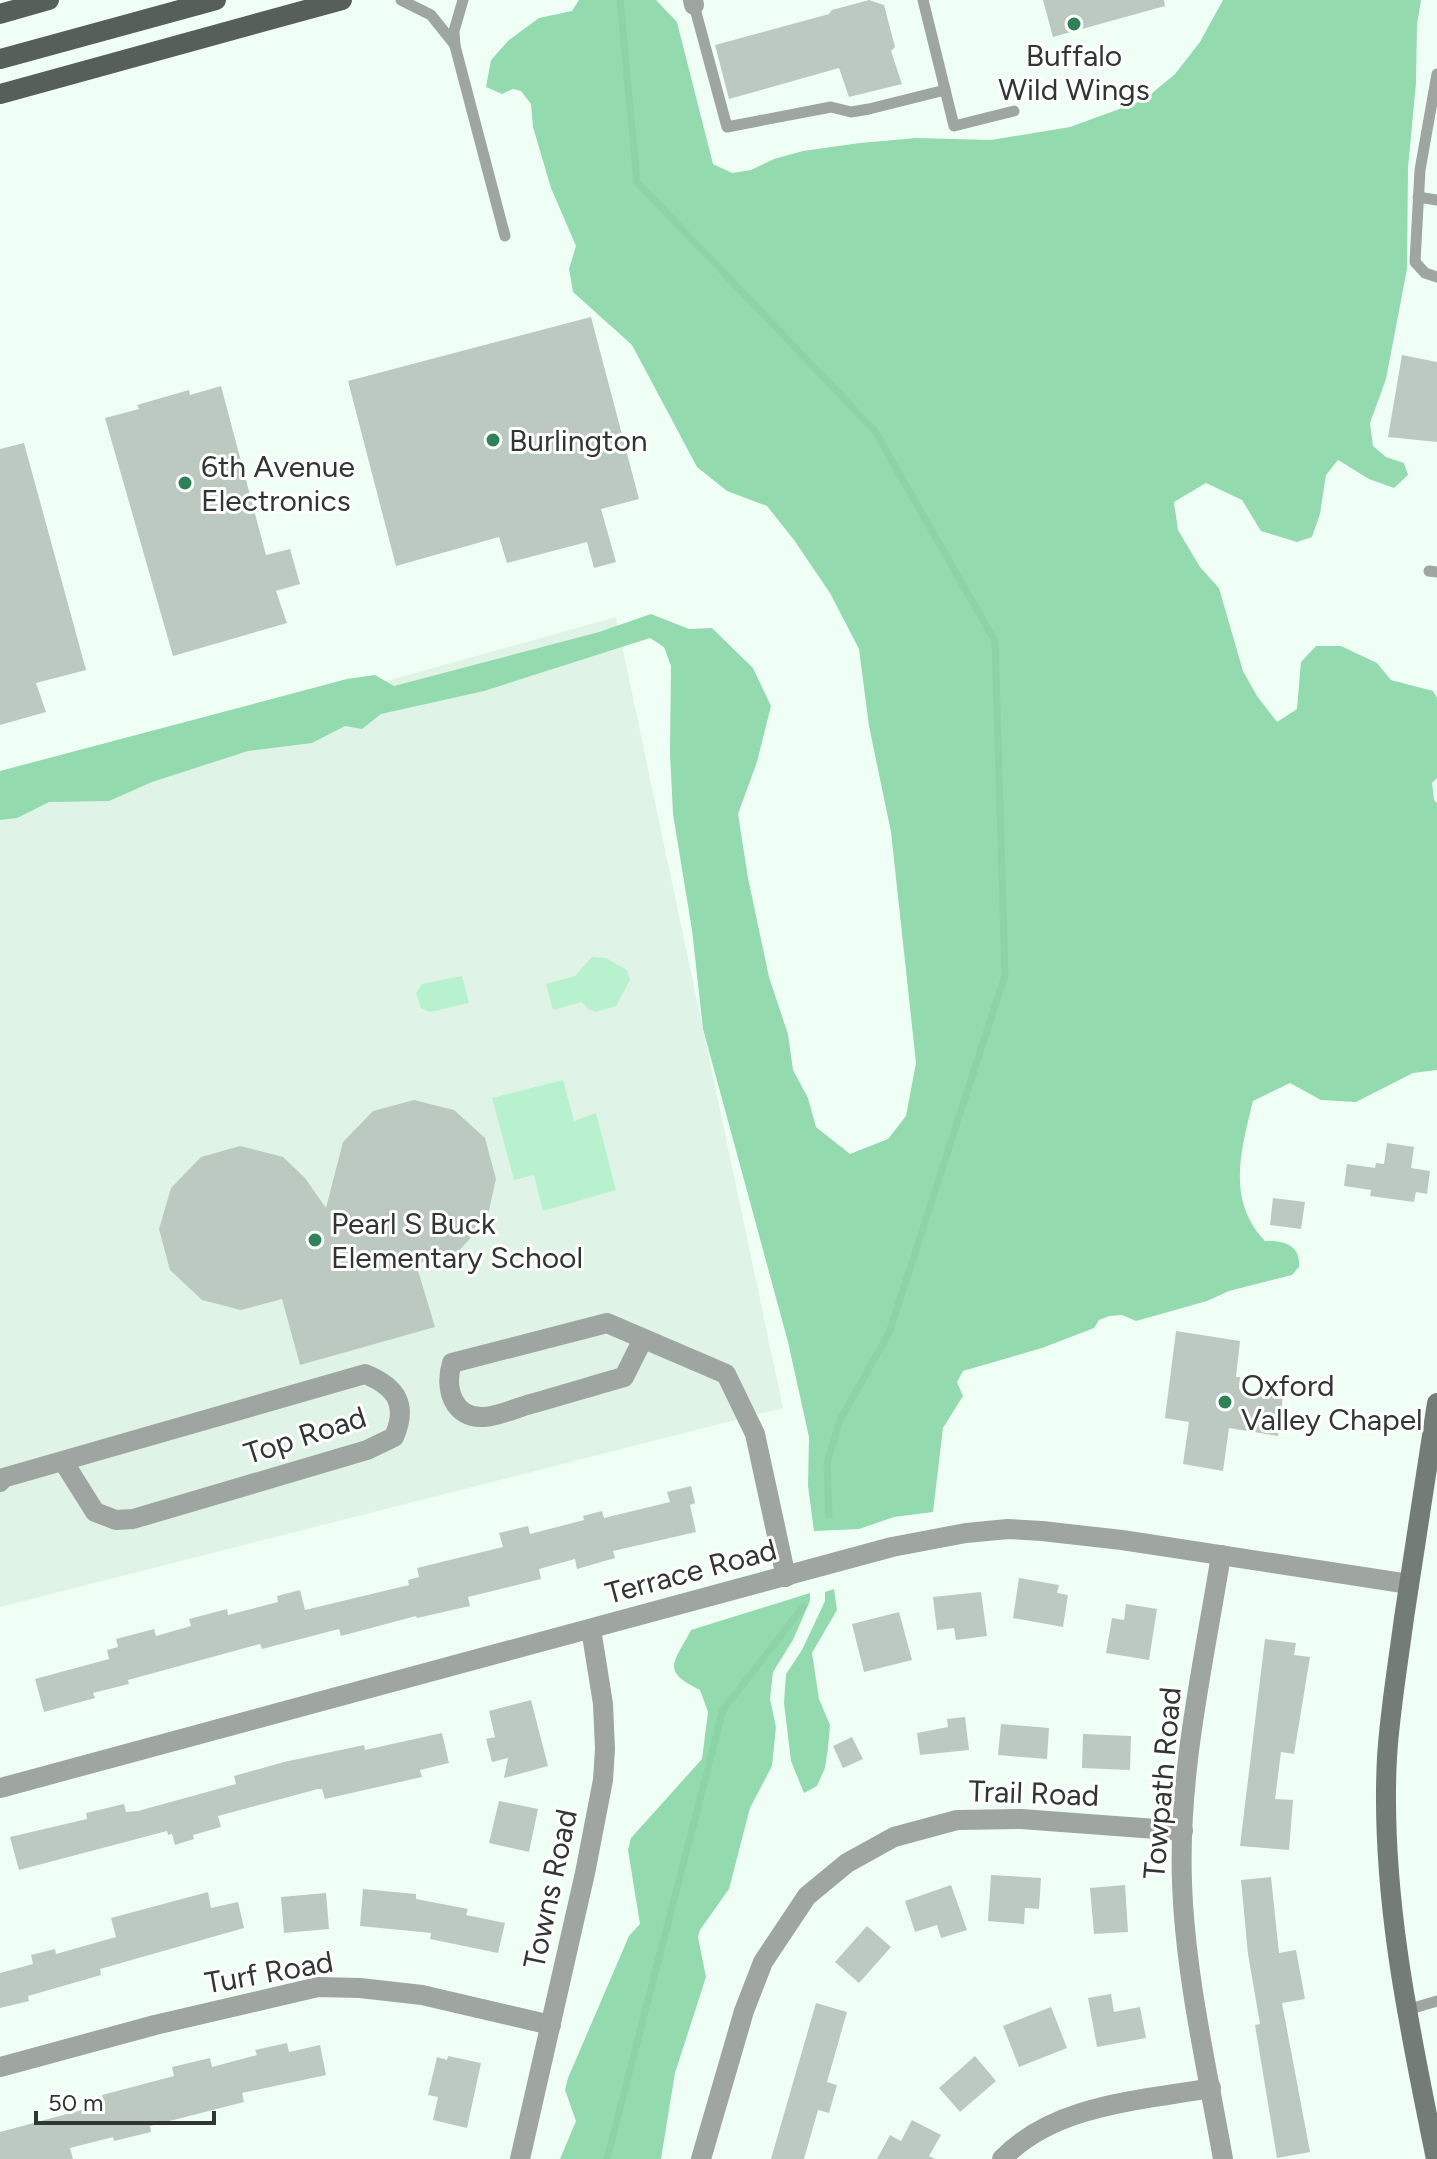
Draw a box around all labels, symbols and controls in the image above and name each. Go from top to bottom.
marker: Buffalo Wild Wings [1065,15,1083,33]
place label: Buffalo Wild Wings [998,37,1150,108]
place label: Burlington [509,422,648,459]
marker: Burlington [484,431,502,449]
place label: 6th Avenue Electronics [201,448,355,519]
marker: 6th Avenue Electronics [176,474,194,492]
place label: Pearl S Buck Elementary School [331,1205,583,1276]
marker: Pearl S Buck Elementary School [306,1231,324,1249]
place label: Oxford Valley Chapel [1241,1367,1423,1438]
marker: Oxford Valley Chapel [1216,1393,1234,1411]
street label: Top Road [239,1398,371,1472]
street label: Terrace Road [601,1530,781,1612]
street label: Towpath Road [1135,1685,1189,1881]
street label: Trail Road [968,1772,1100,1814]
street label: Towns Road [515,1806,585,1972]
street label: Turf Road [202,1943,336,2001]
scale bar [36,2075,214,2125]
text: 50 m [48,2088,104,2117]

